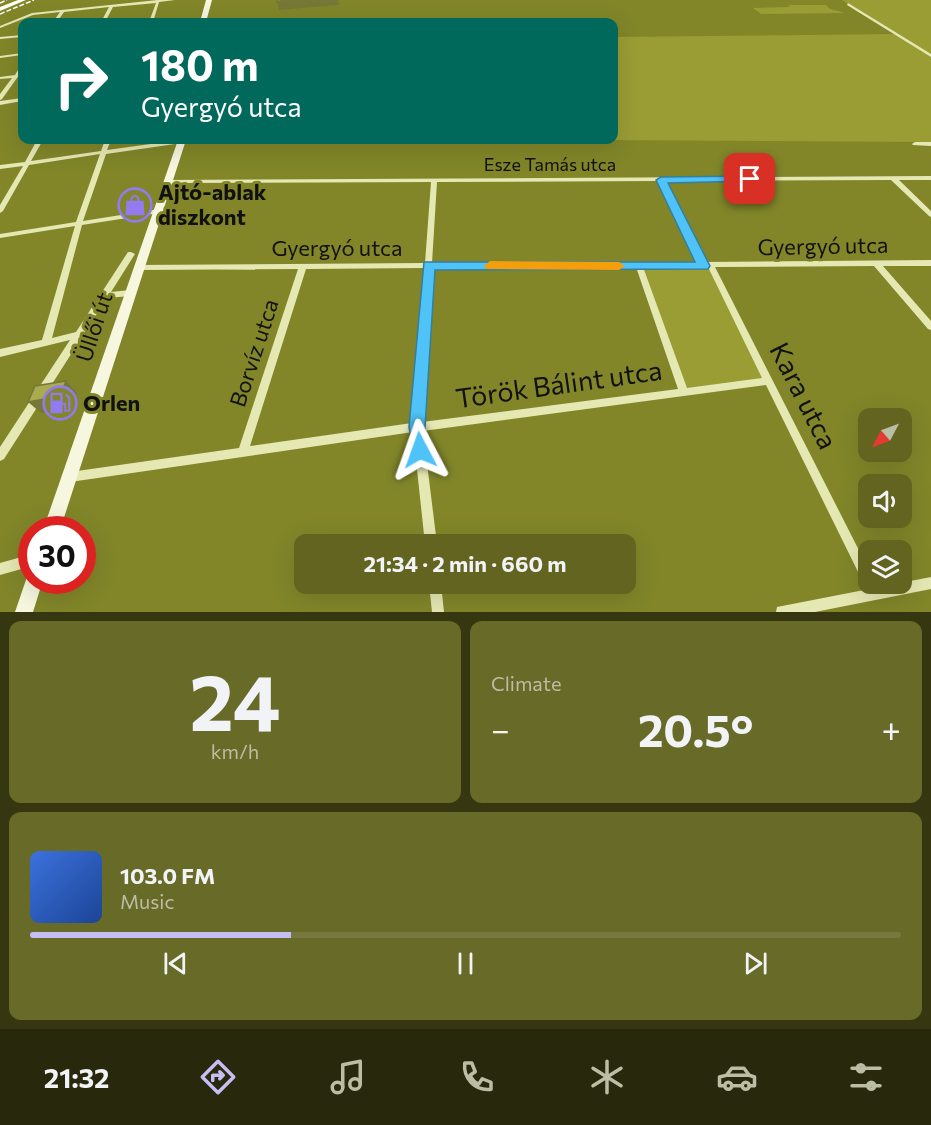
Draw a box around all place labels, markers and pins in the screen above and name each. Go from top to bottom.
pin [724,153,775,204]
place label: Ajtó-ablak diszkont [158,178,267,230]
shop icon: Ajtó-ablak diszkont [117,187,153,223]
fuel station icon: Orlen [42,385,78,421]
place label: Orlen [83,389,140,416]

